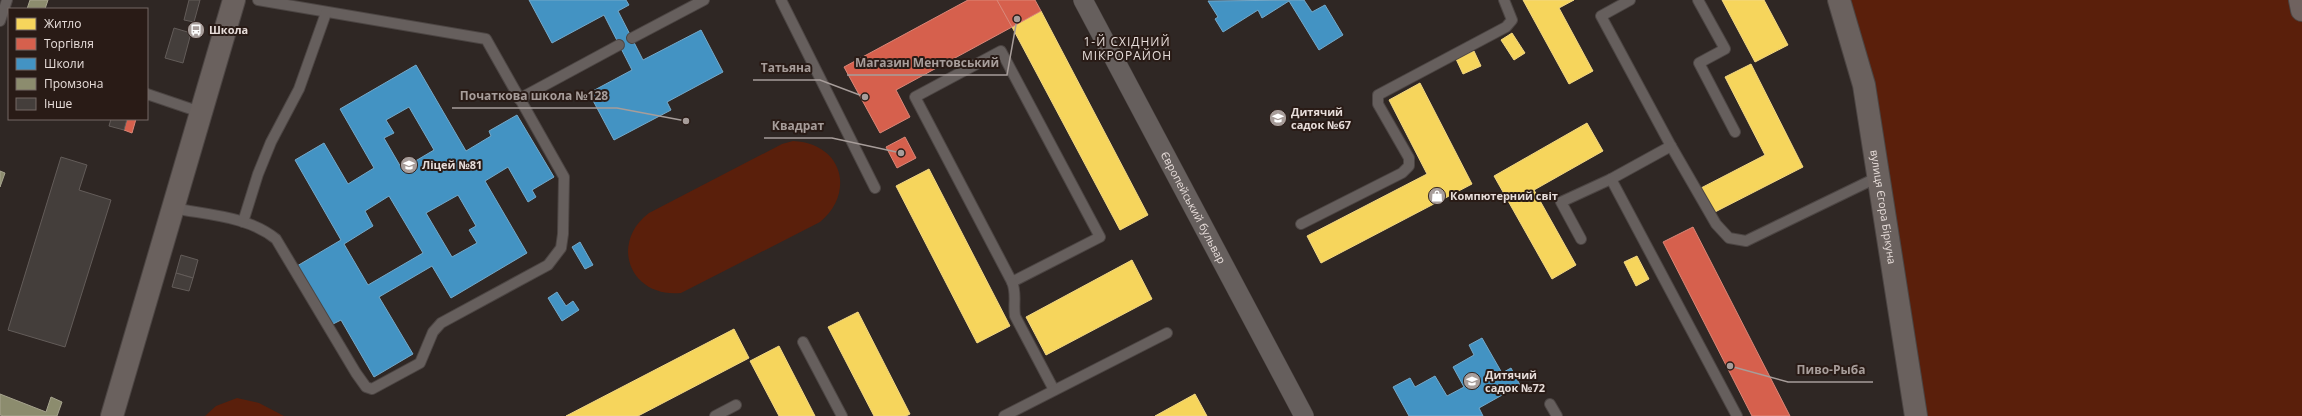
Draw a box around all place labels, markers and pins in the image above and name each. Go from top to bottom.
bus stop icon: Школа [186,20,206,40]
place label: Школа [209,22,248,37]
callout: Магазин Ментовський [847,51,1007,75]
callout: Татьяна [753,56,820,80]
callout: Початкова школа №128 [452,84,617,108]
place label: Дитячий садок №67 [1291,104,1351,132]
school or university icon: Дитячий садок №67 [1268,108,1288,128]
callout: Квадрат [764,114,832,138]
school or university icon: Ліцей №81 [399,155,419,175]
place label: Ліцей №81 [422,157,482,172]
shop icon: Компютерний світ [1427,186,1447,206]
place label: Компютерний світ [1450,188,1558,203]
callout: Пиво-Рыба [1788,358,1873,382]
place label: Дитячий садок №72 [1485,367,1545,395]
school or university icon: Дитячий садок №72 [1462,371,1482,391]

